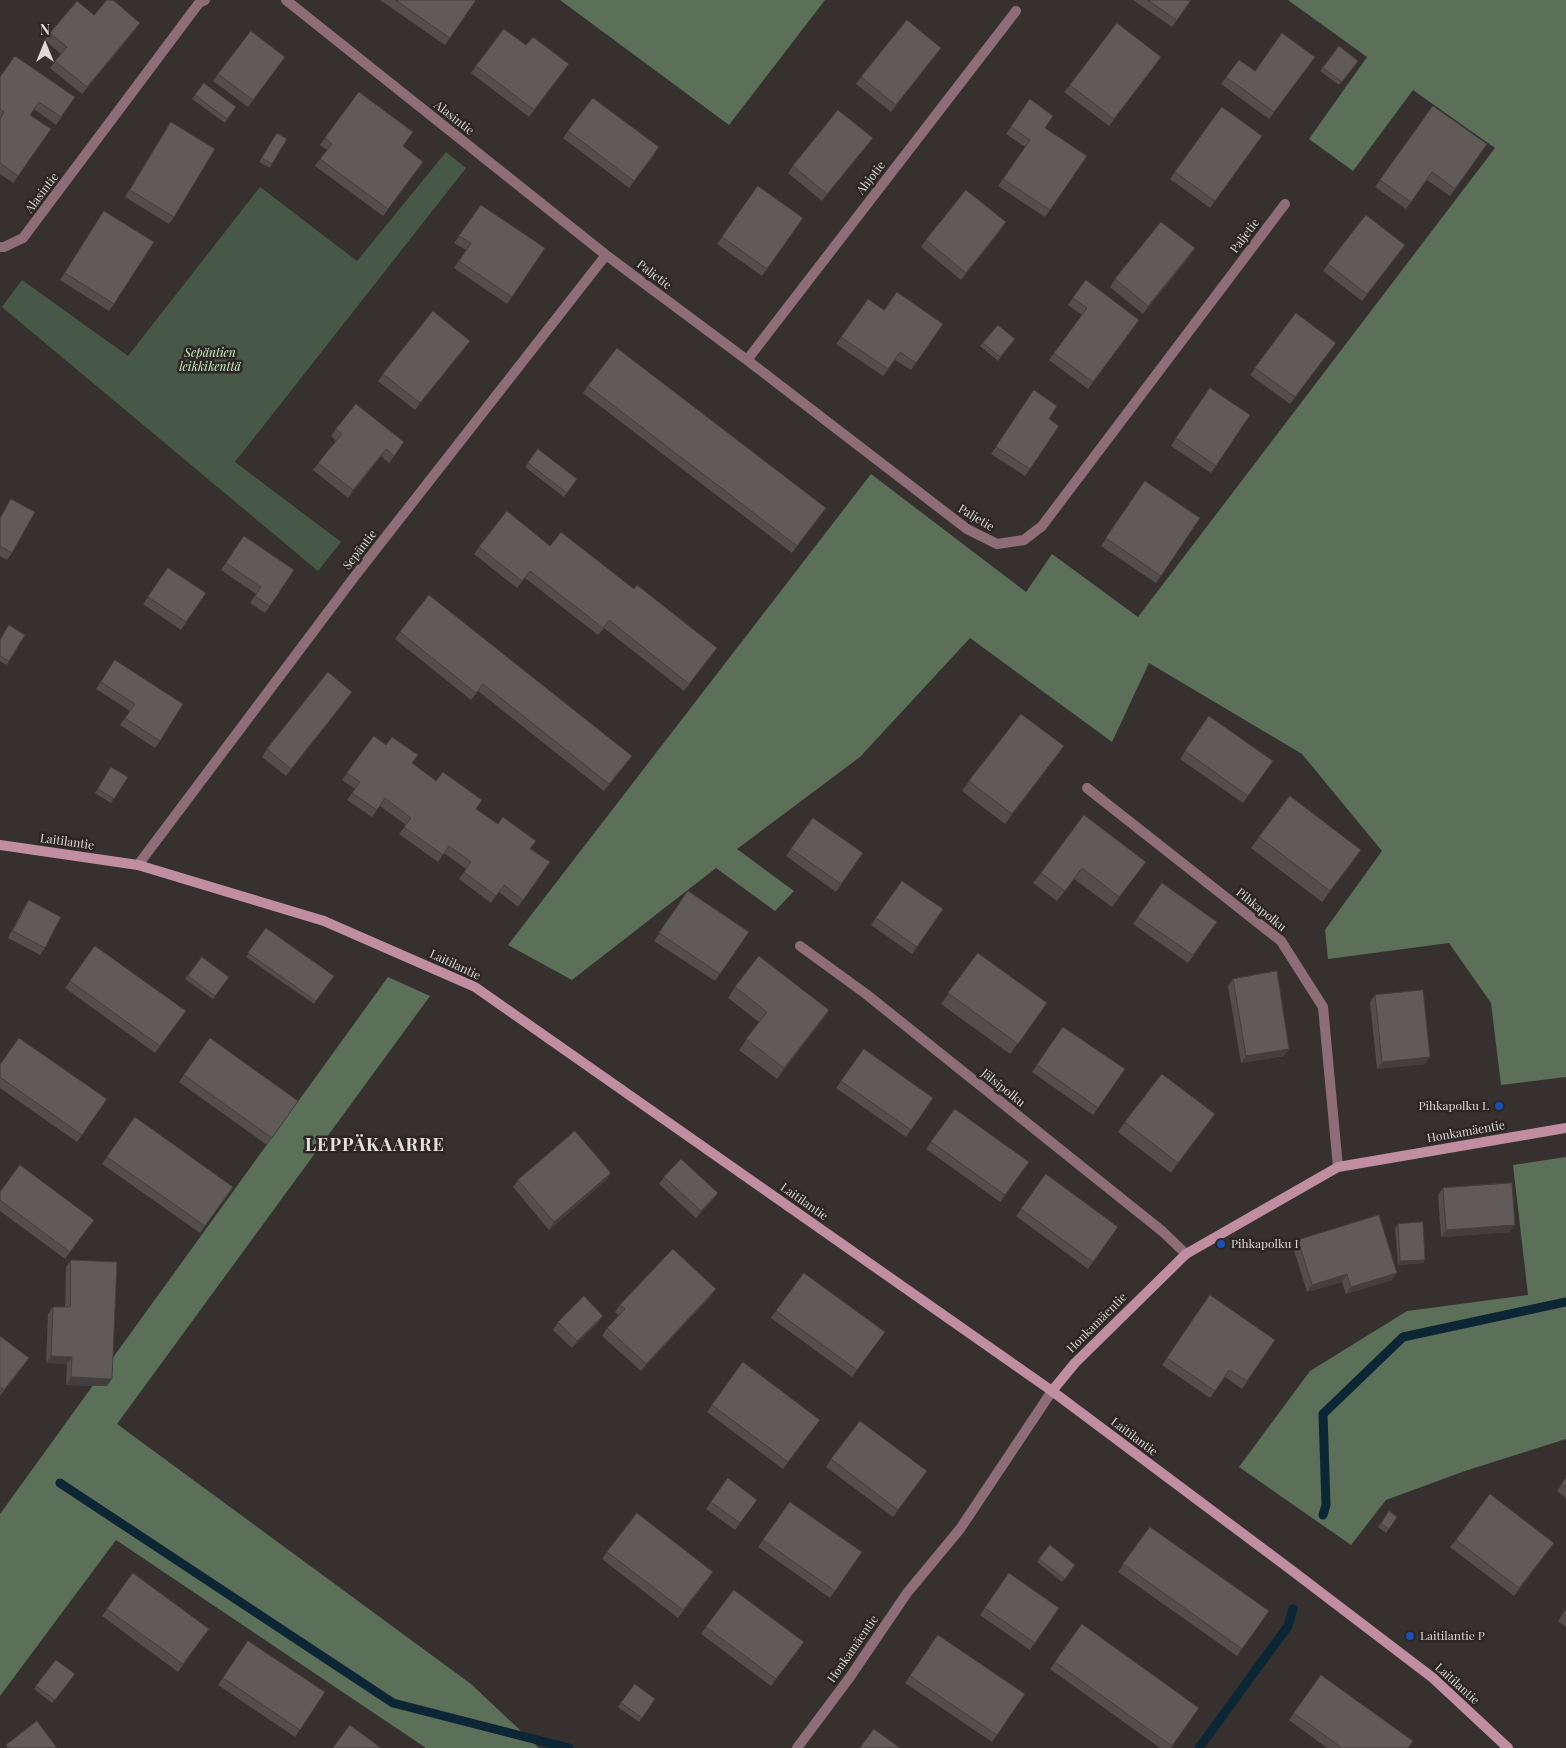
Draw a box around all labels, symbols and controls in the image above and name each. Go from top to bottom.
north arrow [20,20,70,70]
text: N [40,20,50,39]
street label: Alasintie [431,98,477,138]
street label: Ahjotie [854,159,888,197]
street label: Alasintie [22,170,62,216]
street label: Paljetie [1227,216,1263,256]
street label: Paljetie [634,257,674,293]
park label: Sepäntien leikkikenttä [179,346,241,374]
street label: Paljetie [955,502,997,534]
street label: Sepäntie [340,527,380,573]
street label: Laitilantie [39,831,95,853]
street label: Pihkapolku [1233,885,1289,935]
street label: Laitilantie [427,947,483,983]
street label: Jälsipolku [978,1066,1028,1110]
place label: Pihkapolku L [1418,1099,1489,1113]
marker: Pihkapolku L [1493,1100,1505,1112]
street label: Honkamäentie [1426,1118,1506,1146]
district label: LEPPÄKAARRE [304,1134,446,1156]
street label: Laitilantie [777,1180,831,1224]
place label: Pihkapolku I [1231,1237,1299,1251]
marker: Pihkapolku I [1215,1238,1227,1250]
street label: Honkamäentie [1064,1290,1130,1356]
street label: Laitilantie [1108,1415,1160,1459]
street label: Honkamäentie [825,1613,881,1685]
place label: Laitilantie P [1420,1629,1485,1643]
marker: Laitilantie P [1404,1630,1416,1642]
street label: Laitilantie [1432,1660,1482,1708]

